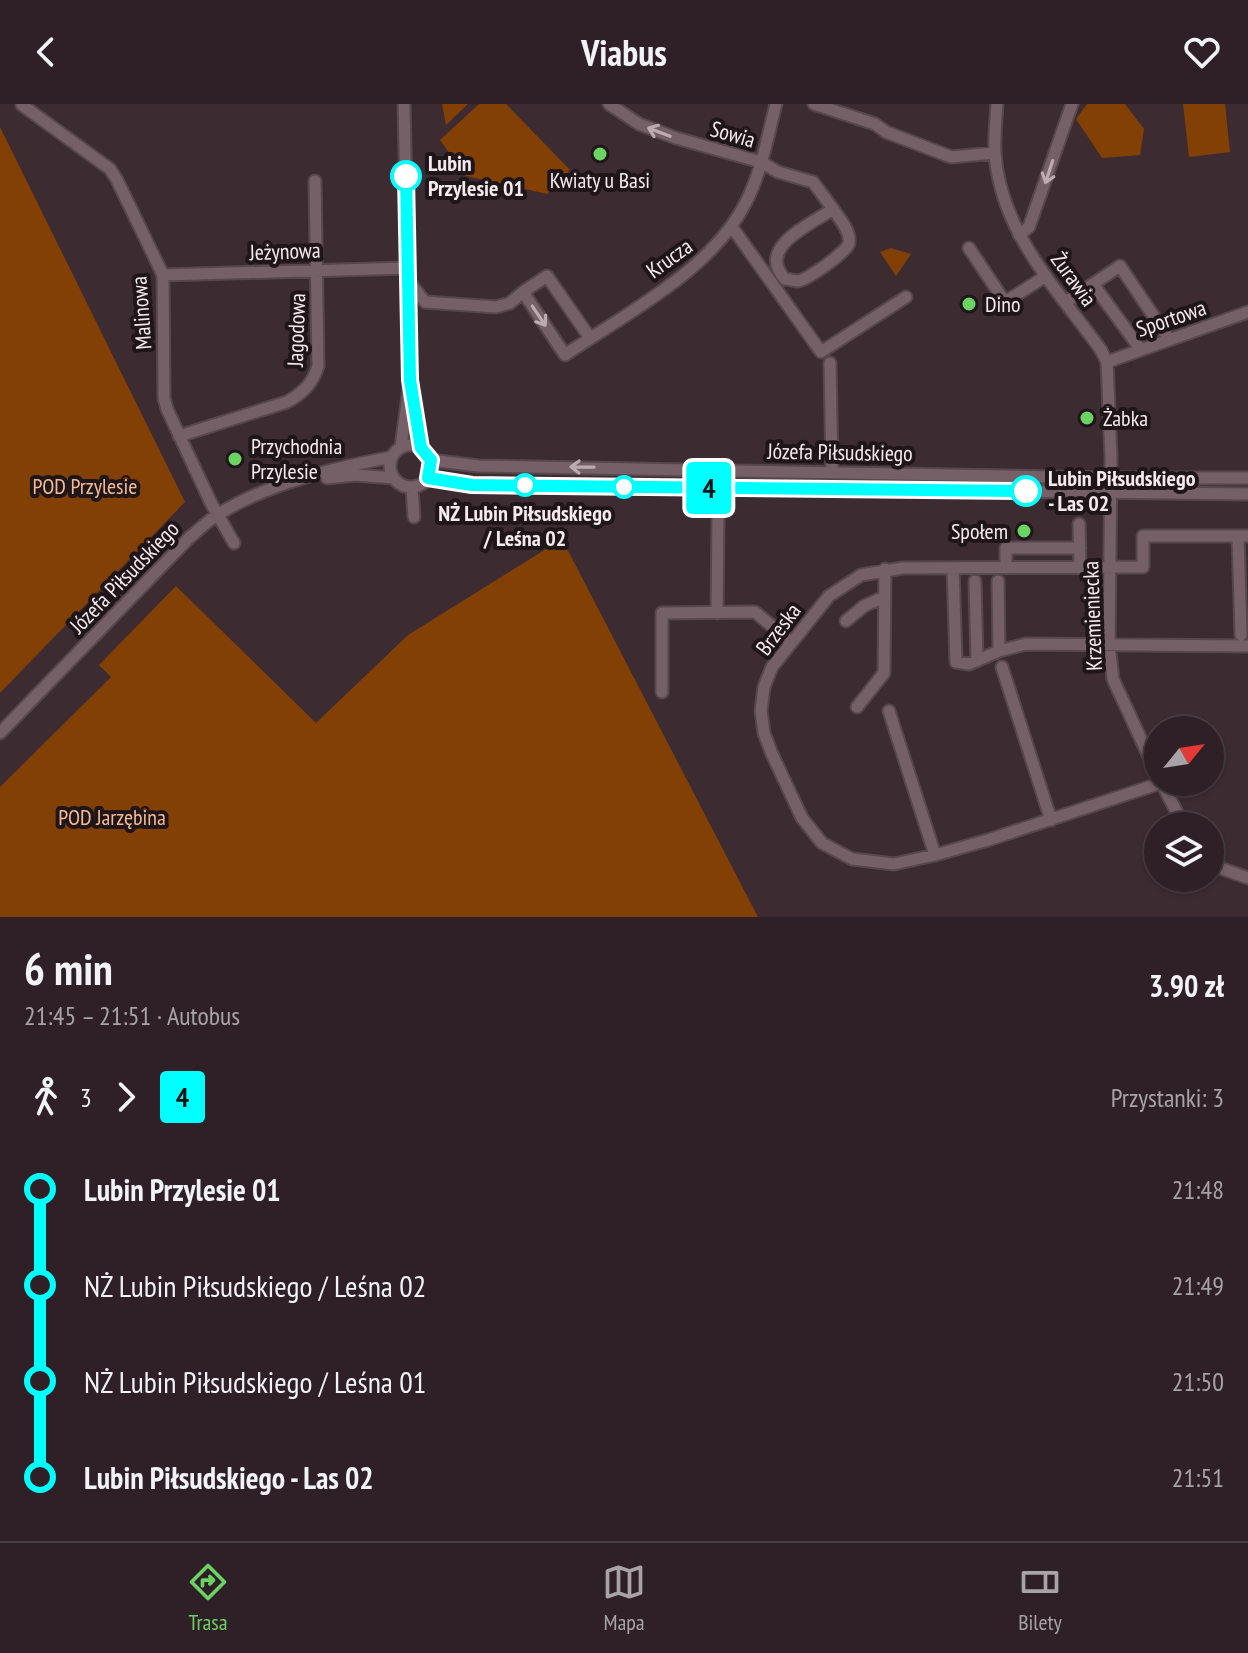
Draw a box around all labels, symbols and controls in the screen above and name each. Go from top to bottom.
text: Viabus [581,29,667,76]
icon: back [24,30,68,74]
icon: heart [1180,30,1224,74]
street label: Sowia [707,114,759,154]
one-way arrow [647,124,672,138]
marker: Kwiaty u Basi [591,145,609,163]
place label: Lubin Przylesie 01 [428,149,524,202]
one-way arrow [1040,159,1055,184]
marker: Lubin Przylesie 01 [391,161,421,191]
place label: Kwiaty u Basi [550,166,650,194]
street label: Krucza [640,232,698,284]
street label: Jeżynowa [248,236,321,266]
street label: Żurawia [1045,246,1103,312]
street label: Malinowa [124,275,158,351]
place label: Dino [985,290,1021,318]
street label: Jagodowa [281,293,311,368]
street label: Sportowa [1132,293,1210,343]
marker: Dino [960,295,978,313]
one-way arrow [531,305,548,327]
place label: Żabka [1103,404,1148,432]
marker: Żabka [1078,409,1096,427]
place label: Przychodnia Przylesie [251,432,342,485]
street label: Józefa Piłsudskiego [766,437,913,467]
marker: Przychodnia Przylesie [226,450,244,468]
one-way arrow [569,459,596,475]
line badge: 4 [683,462,735,514]
place label: Lubin Piłsudskiego - Las 02 [1048,464,1196,517]
text: 4 [702,469,716,506]
park label: POD Przylesie [33,472,137,500]
marker: NŻ Lubin Piłsudskiego / Leśna 02 [514,474,536,496]
unlabelled marker [613,476,635,498]
marker: Lubin Piłsudskiego - Las 02 [1011,476,1041,506]
place label: NŻ Lubin Piłsudskiego / Leśna 02 [438,499,612,552]
street label: Józefa Piłsudskiego [63,515,185,640]
place label: Społem [951,517,1008,545]
marker: Społem [1015,522,1033,540]
street label: Krzemieniecka [1076,561,1108,671]
street label: Brzeska [749,597,807,661]
north arrow [1144,716,1224,796]
map controls [1144,716,1224,892]
park label: POD Jarzębina [58,803,166,831]
button: layers [1144,812,1224,892]
text: 6 min [24,940,113,997]
text: 3.90 zł [1149,966,1224,1005]
text: 21:45 – 21:51 · Autobus [24,999,240,1032]
icon: walk [24,1075,68,1119]
icon: forward [104,1075,148,1119]
text: 4 [176,1078,189,1115]
text: 3 [80,1081,92,1114]
text: Przystanki: 3 [1111,1081,1224,1114]
text: Lubin Przylesie 01 [84,1170,281,1209]
text: 21:48 [1172,1173,1224,1206]
text: NŻ Lubin Piłsudskiego / Leśna 02 [84,1266,426,1305]
text: 21:49 [1172,1269,1224,1302]
text: NŻ Lubin Piłsudskiego / Leśna 01 [84,1362,426,1401]
text: 21:50 [1172,1365,1224,1398]
text: Lubin Piłsudskiego - Las 02 [84,1458,374,1497]
text: 21:51 [1172,1461,1224,1494]
tab: Trasa [186,1560,230,1636]
tab: Mapa [602,1560,646,1636]
tab: Bilety [1018,1560,1062,1636]

